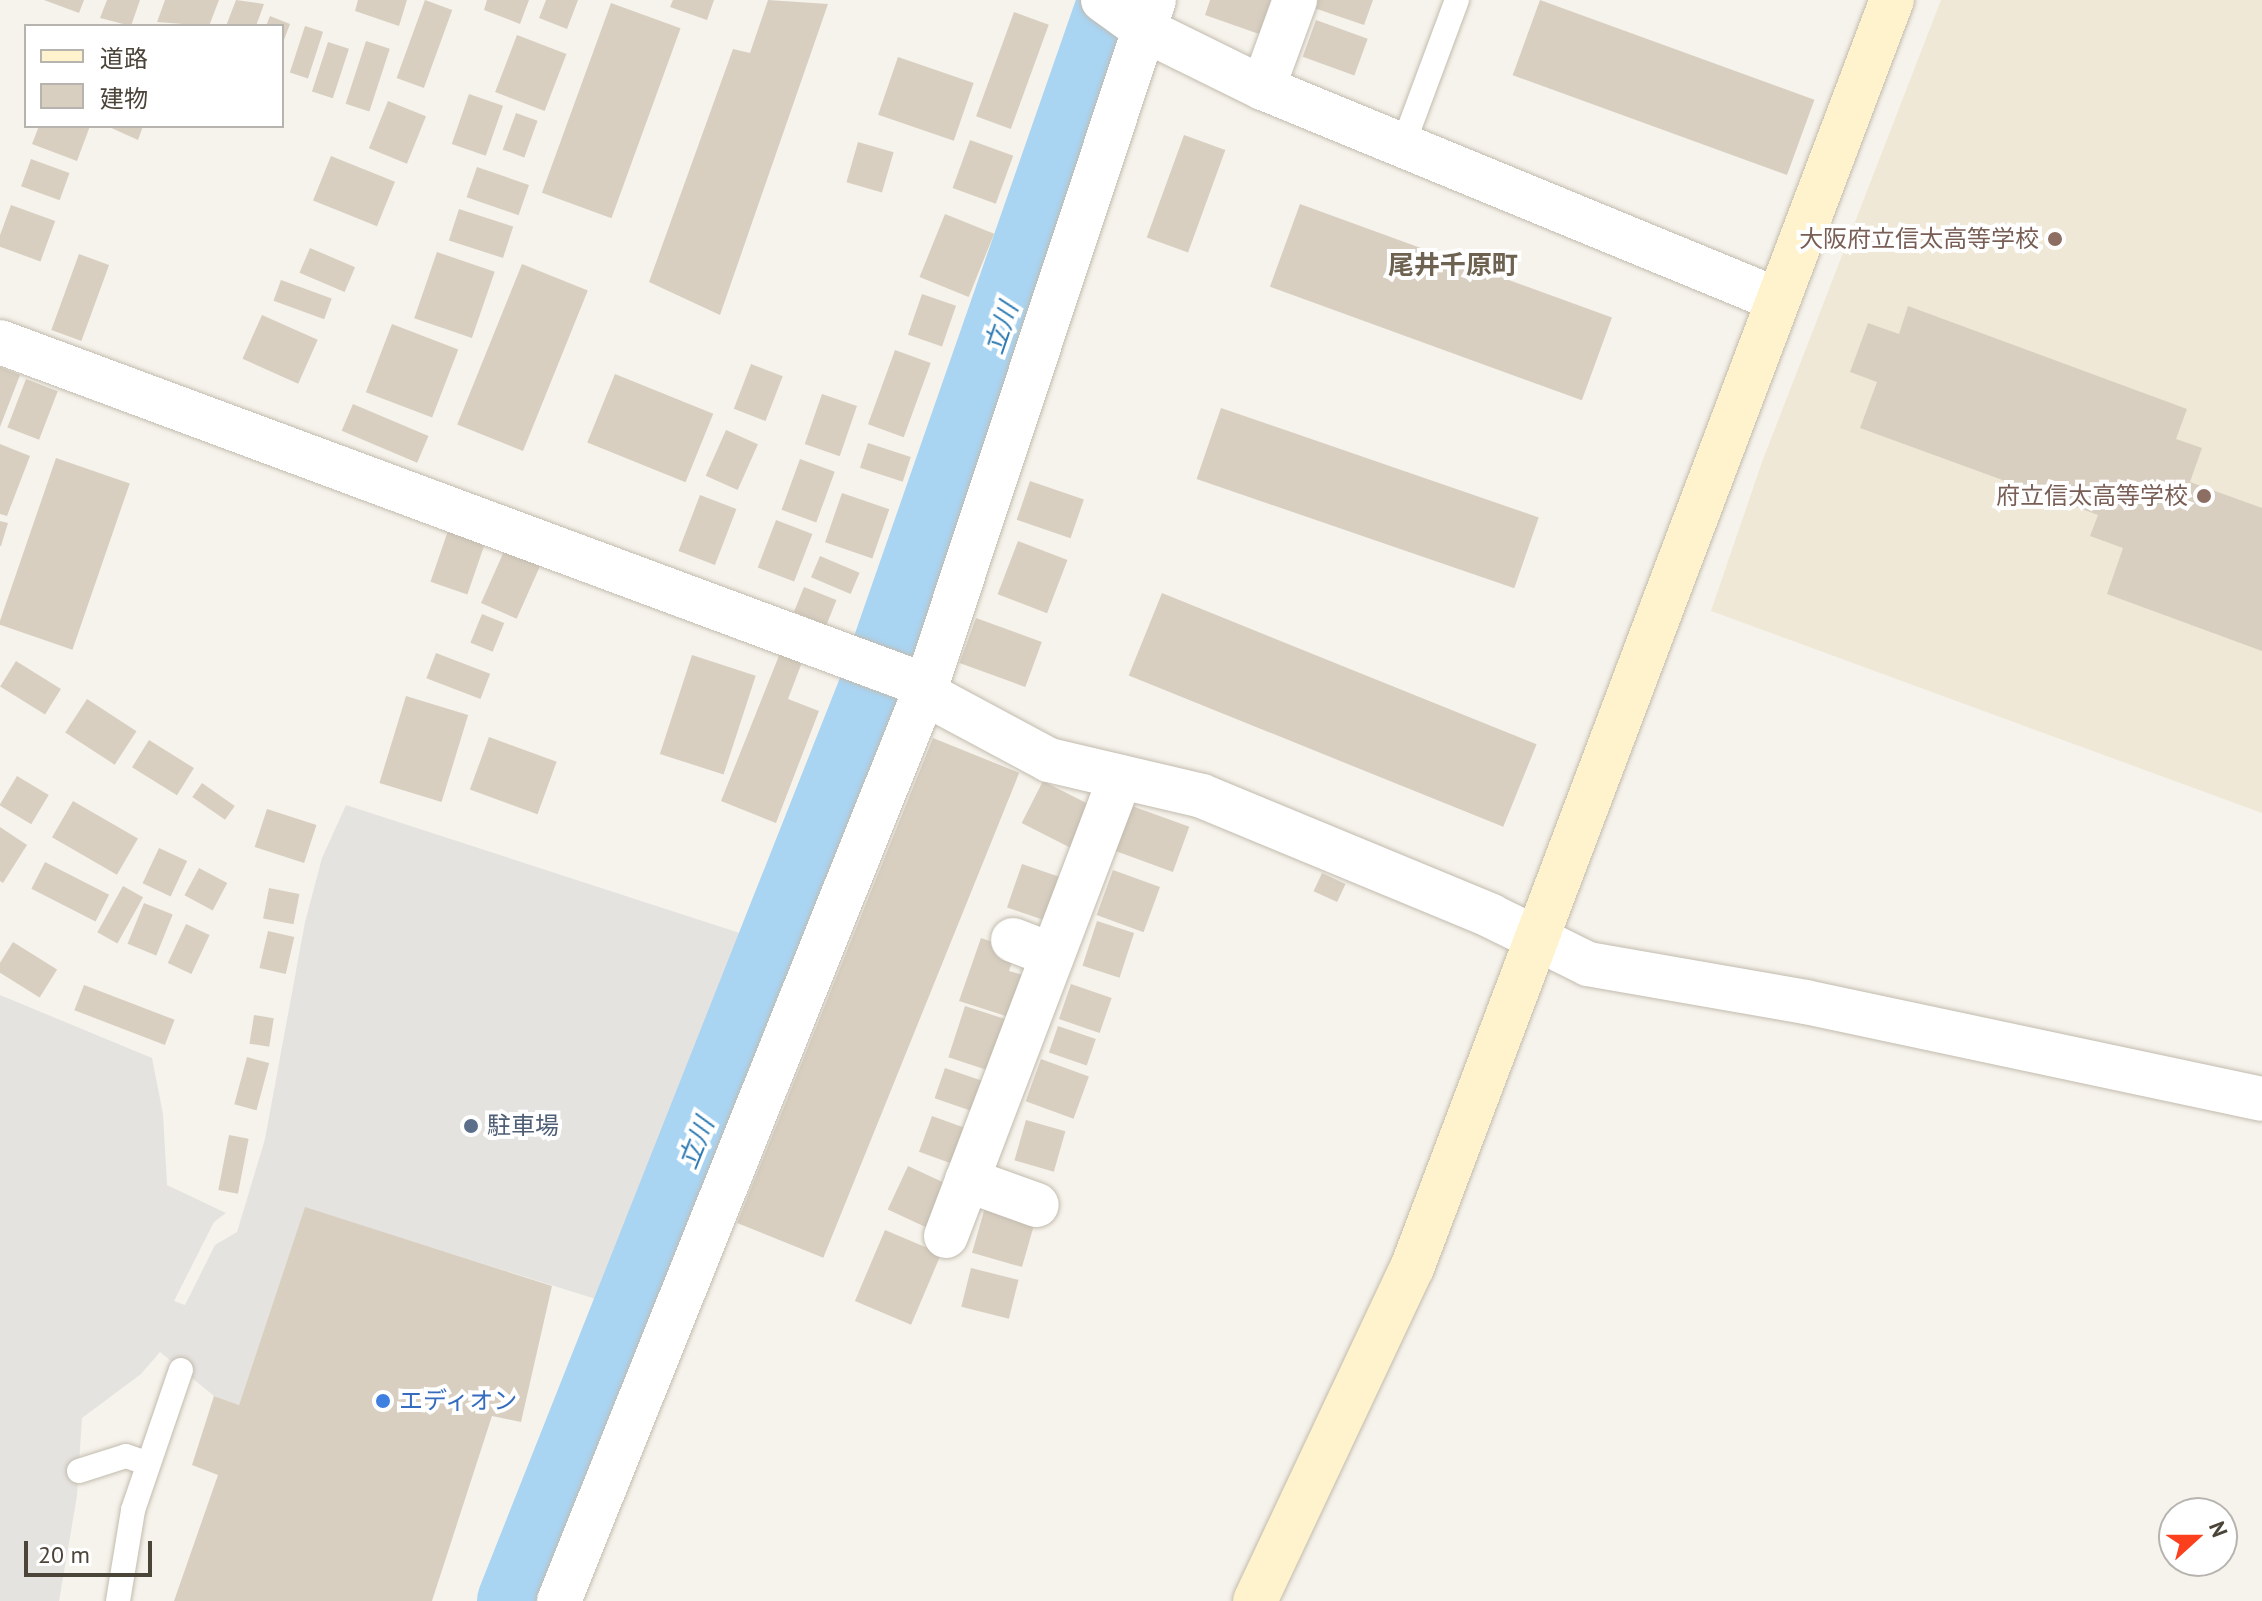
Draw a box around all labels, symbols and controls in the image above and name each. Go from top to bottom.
legend [24,24,284,128]
text: 道路 [100,43,148,74]
text: 建物 [100,83,148,114]
place label: 大阪府立信太高等学校 [1799,225,2039,253]
marker: 大阪府立信太高等学校 [2046,230,2064,248]
district label: 尾井千原町 [1388,249,1518,281]
water label: 立川 [978,298,1024,358]
place label: 府立信太高等学校 [1996,482,2188,510]
marker: 府立信太高等学校 [2195,487,2213,505]
place label: 駐車場 [487,1112,559,1140]
water label: 立川 [672,1113,720,1173]
marker: 駐車場 [462,1117,480,1135]
place label: エディオン [399,1387,519,1415]
marker: エディオン [374,1392,392,1410]
north arrow [2158,1497,2238,1577]
text: N [2203,1517,2234,1541]
scale bar [28,1525,156,1575]
text: 20 m [38,1539,90,1570]

